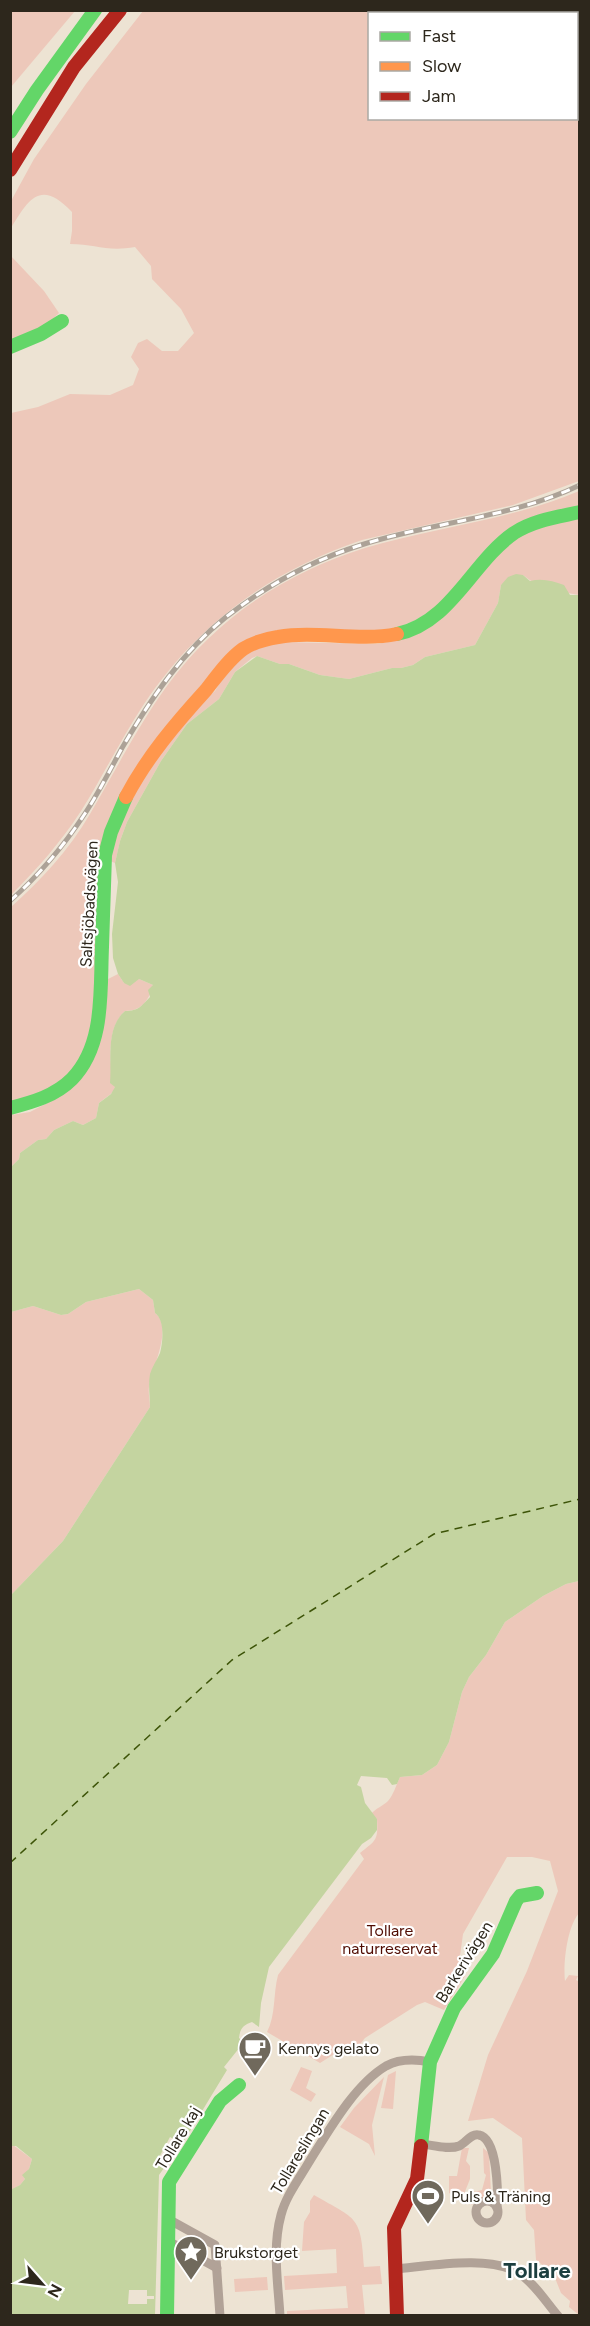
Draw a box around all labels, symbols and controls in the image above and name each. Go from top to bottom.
legend [368,12,578,120]
text: Fast [422,25,456,47]
text: Slow [422,55,461,77]
text: Jam [422,85,456,107]
street label: Saltsjöbadsvägen [76,840,102,968]
street label: Barkerivägen [431,1918,497,2006]
park label: Tollare naturreservat [342,1921,438,1958]
cafe icon: Kennys gelato [237,2030,273,2077]
place label: Kennys gelato [278,2039,379,2058]
street label: Tollare kaj [152,2103,204,2173]
street label: Tollareslingan [267,2105,333,2197]
sports icon: Puls & Träning [410,2178,446,2225]
place label: Puls & Träning [451,2187,551,2206]
place icon: Brukstorget [173,2234,209,2281]
place label: Brukstorget [214,2243,298,2262]
north arrow [12,2254,72,2314]
district label: Tollare [503,2257,571,2284]
text: N [44,2281,66,2301]

